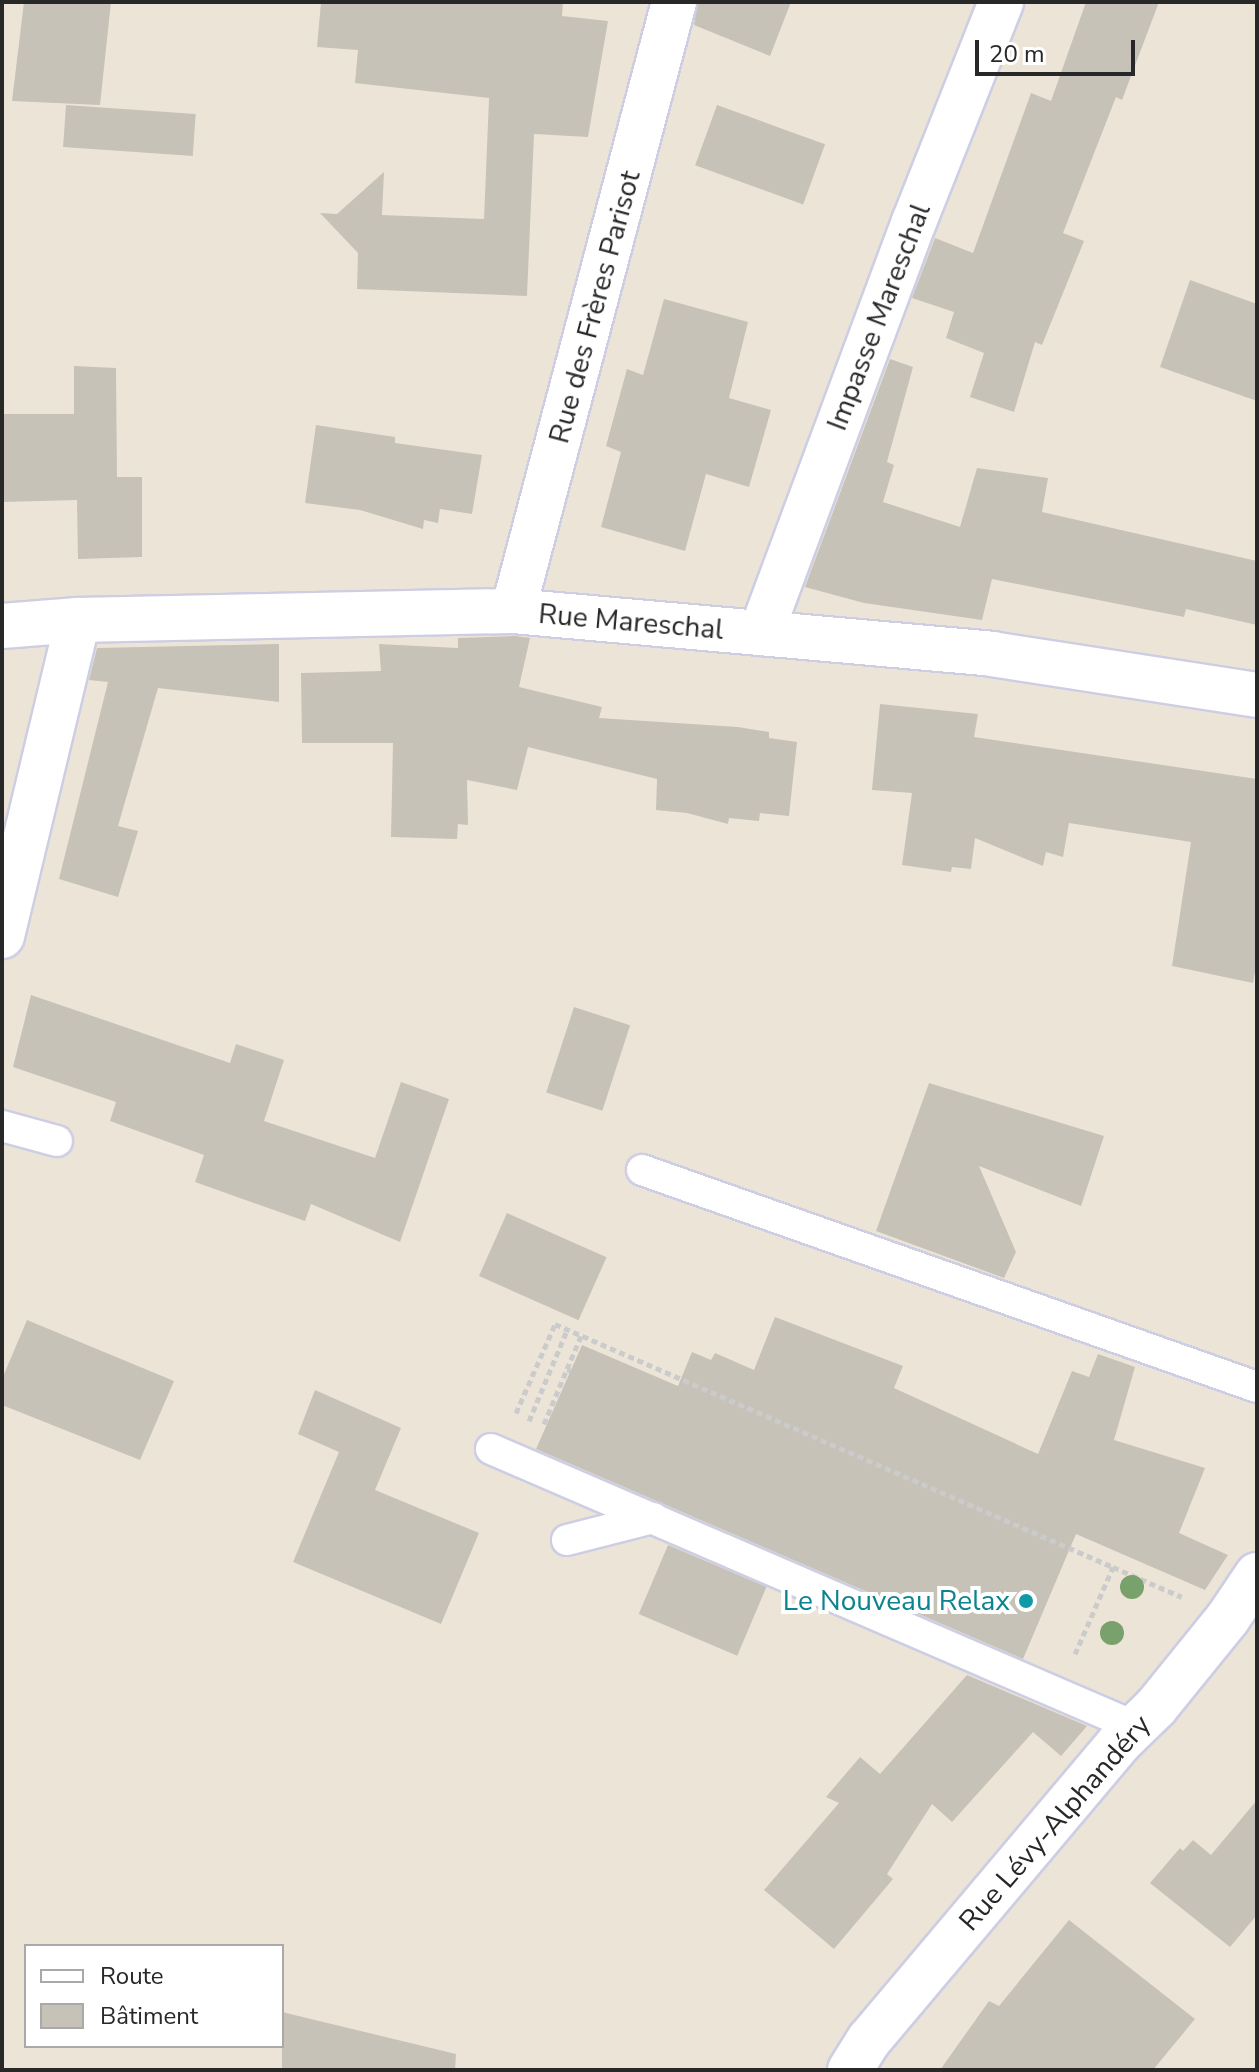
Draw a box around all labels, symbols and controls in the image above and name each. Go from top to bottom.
scale bar [979,24,1139,74]
text: 20 m [989,38,1045,70]
street label: Rue des Frères Parisot [542,167,648,447]
street label: Impasse Mareschal [820,199,938,435]
street label: Rue Mareschal [537,597,725,647]
place label: Le Nouveau Relax [783,1584,1010,1618]
marker: Le Nouveau Relax [1017,1592,1035,1610]
street label: Rue Lévy-Alphandéry [952,1708,1158,1938]
legend [24,1944,284,2048]
text: Route [100,1960,164,1992]
text: Bâtiment [100,2000,198,2032]

